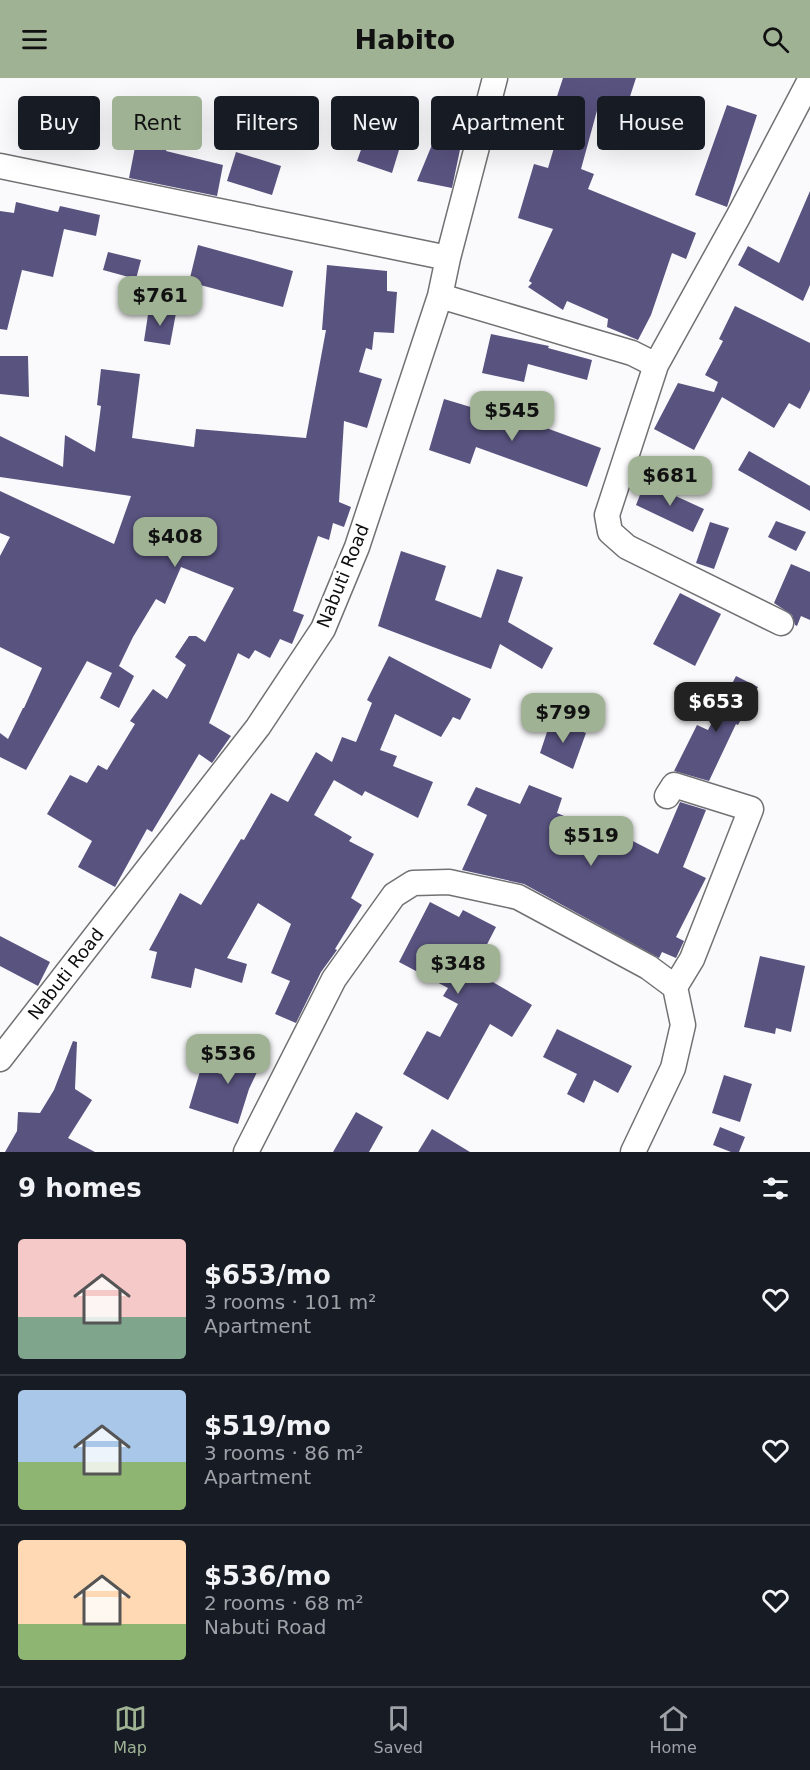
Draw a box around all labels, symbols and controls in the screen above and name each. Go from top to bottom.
icon: menu [18,23,51,56]
icon: search [759,23,792,56]
text: Habito [355,24,455,55]
chip: Buy [18,96,100,150]
chip: Rent [112,96,202,150]
chip: Filters [214,96,319,150]
chip: New [331,96,419,150]
chip: Apartment [431,96,585,150]
chip: House [597,96,705,150]
pin: $761 [124,276,196,327]
text: $761 [132,283,188,307]
pin: $545 [476,391,548,442]
text: $545 [484,398,540,422]
pin: $681 [634,456,706,507]
text: $681 [642,463,698,487]
pin: $408 [139,517,211,568]
street label: Nabuti Road [312,521,373,631]
text: $408 [147,524,203,548]
pin: $653 [680,682,752,733]
text: $653 [688,689,744,713]
pin: $799 [527,693,599,744]
text: $799 [535,700,591,724]
pin: $519 [555,816,627,867]
text: $519 [563,823,619,847]
street label: Nabuti Road [23,924,108,1024]
pin: $348 [422,944,494,995]
text: $348 [430,951,486,975]
pin: $536 [192,1034,264,1085]
text: $536 [200,1041,256,1065]
icon: filters [759,1172,792,1205]
text: 9 homes [18,1173,142,1203]
text: $653/mo [204,1260,331,1290]
icon: home [66,1263,138,1335]
icon: heart [759,1283,792,1316]
text: 3 rooms · 101 m² [204,1290,376,1314]
text: Apartment [204,1314,311,1338]
text: $519/mo [204,1411,331,1441]
icon: home [66,1414,138,1486]
icon: heart [759,1434,792,1467]
text: 3 rooms · 86 m² [204,1441,364,1465]
text: Apartment [204,1465,311,1489]
text: $536/mo [204,1561,331,1591]
icon: home [66,1564,138,1636]
icon: heart [759,1584,792,1617]
text: 2 rooms · 68 m² [204,1591,364,1615]
text: Nabuti Road [204,1615,327,1639]
tab: Map [113,1702,147,1757]
tab: Saved [374,1702,423,1757]
tab: Home [649,1702,697,1757]

